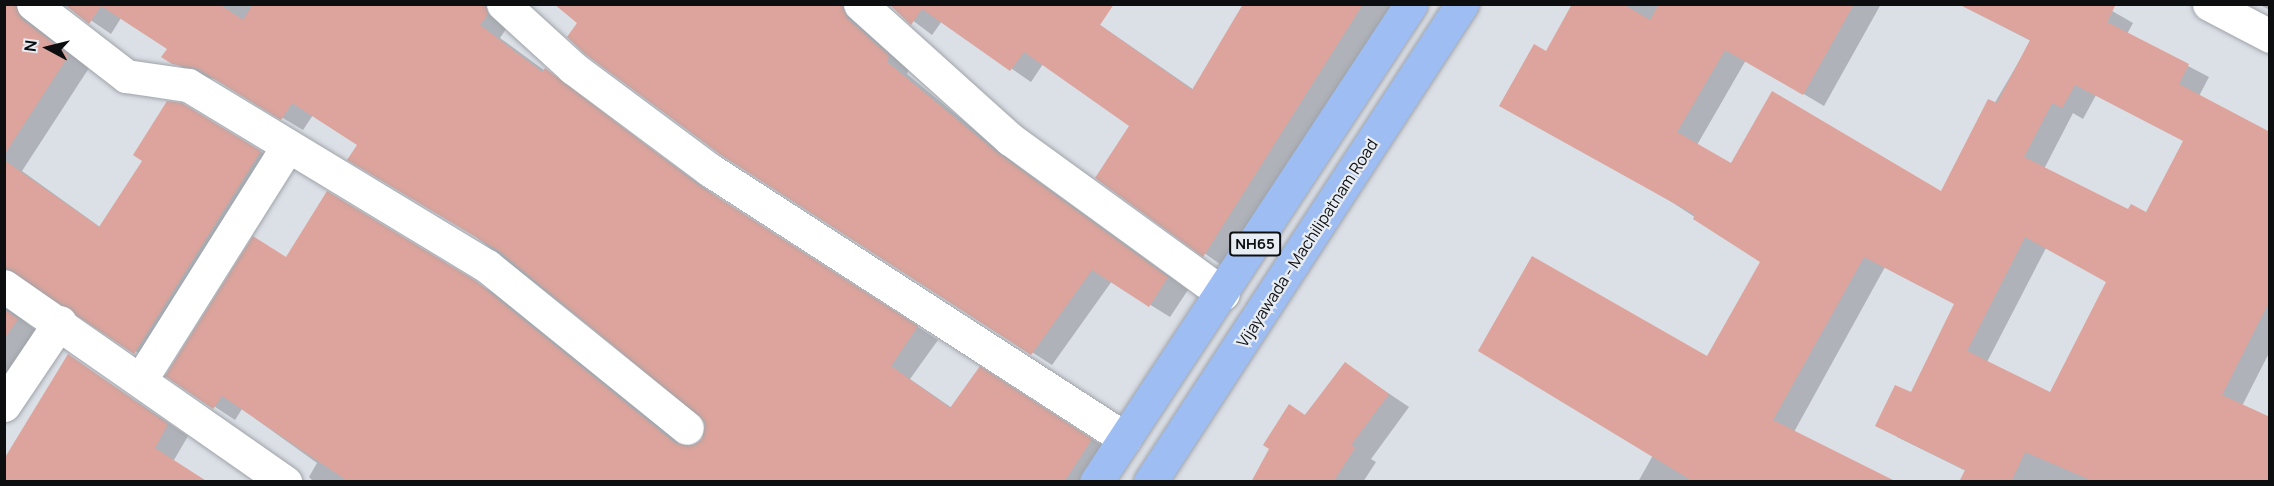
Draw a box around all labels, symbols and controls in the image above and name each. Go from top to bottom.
north arrow [18,18,78,78]
text: N [19,39,42,53]
street label: Vijayawada - Machilipatnam Road [1232,135,1382,351]
road number: NH65 [1228,232,1282,256]

